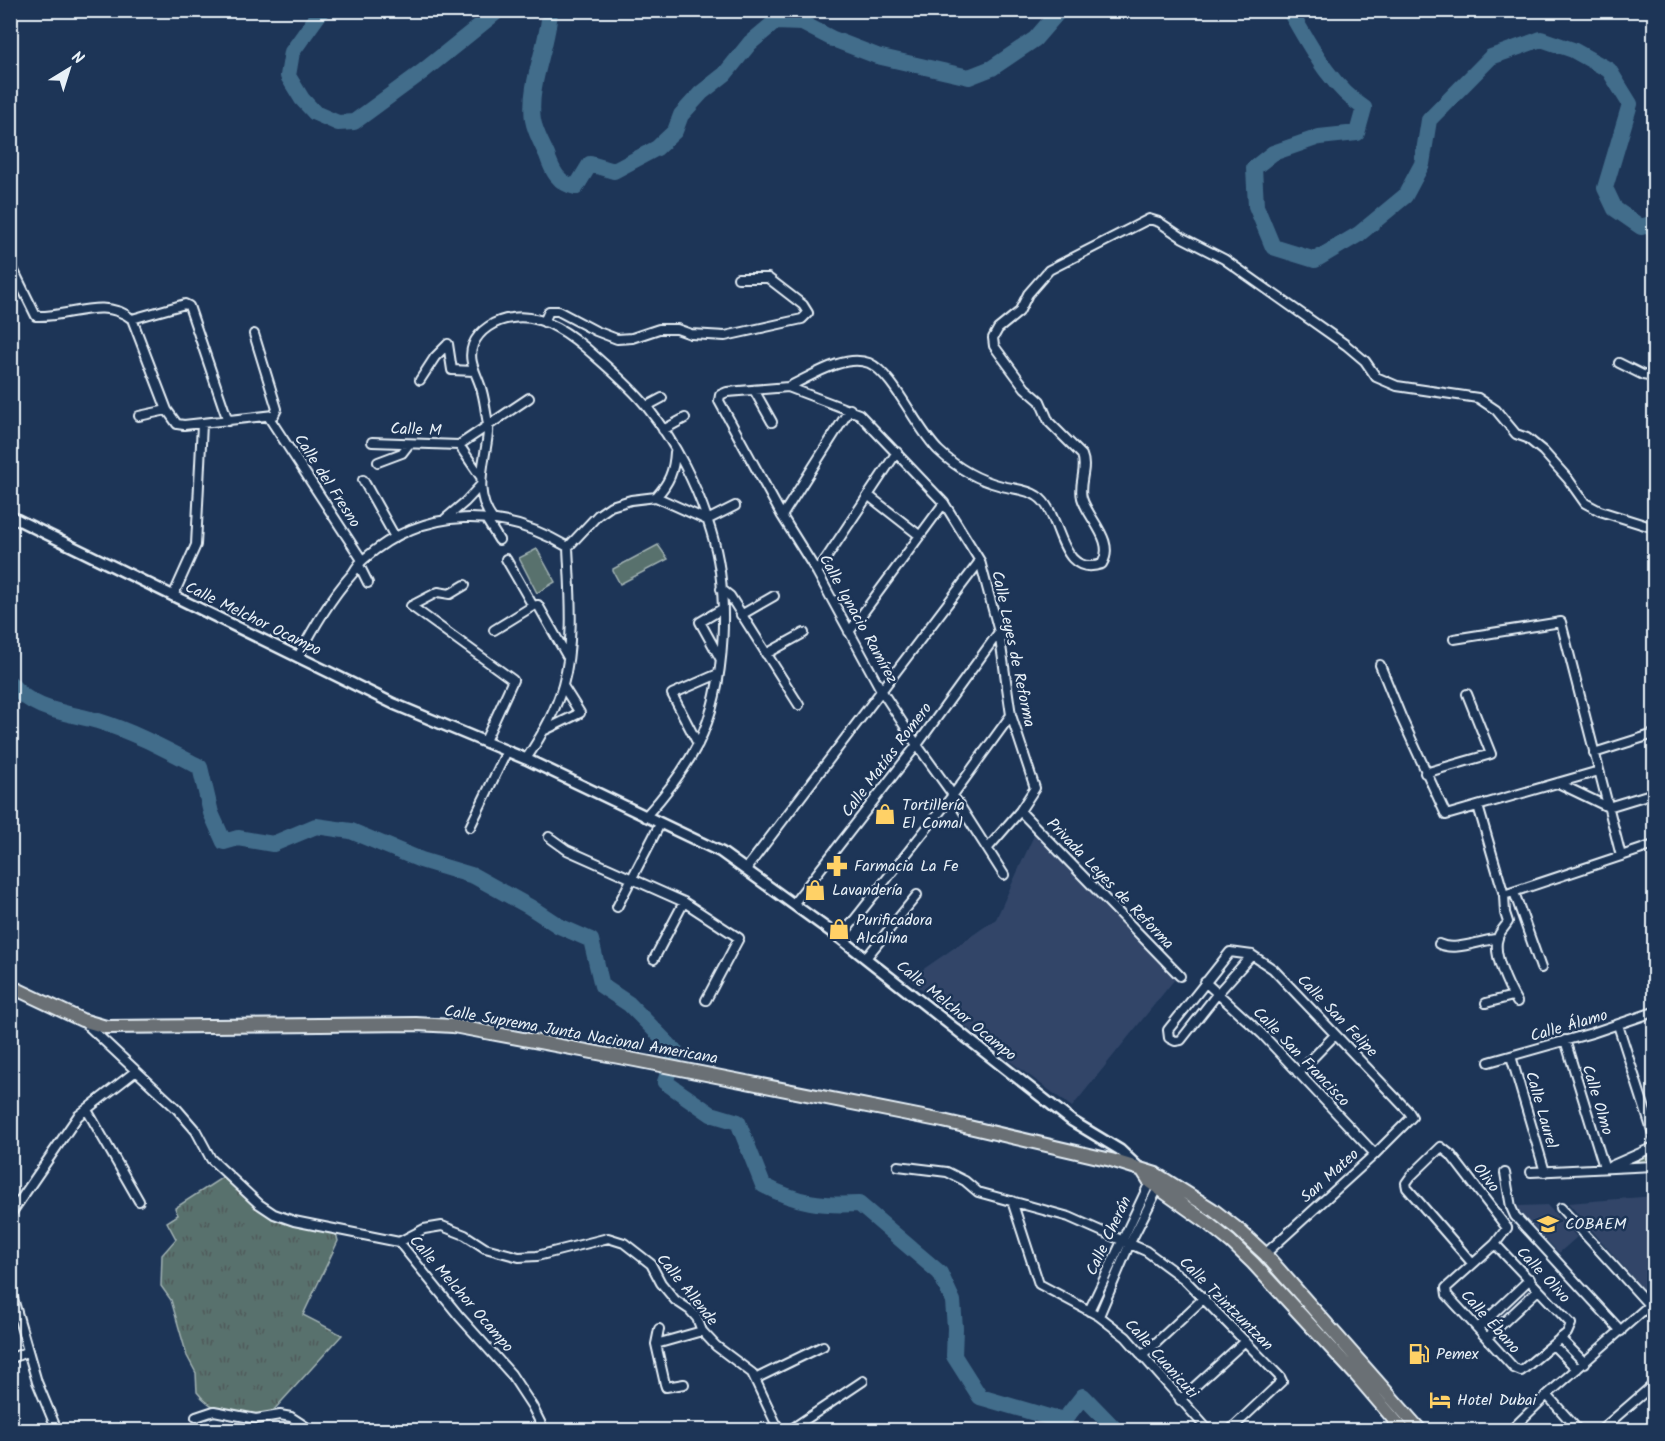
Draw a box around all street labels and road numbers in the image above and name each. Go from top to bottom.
street label: Calle M [390,417,442,443]
street label: Calle del Fresno [287,429,367,533]
street label: Calle Ignacio Ramírez [812,550,904,688]
street label: Calle Leyes de Reforma [984,568,1042,730]
street label: Calle Melchor Ocampo [181,575,325,663]
street label: Calle Matías Romero [835,697,939,823]
street label: Privada Leyes de Reforma [1040,812,1180,956]
street label: Calle Melchor Ocampo [890,954,1022,1068]
street label: Calle San Felipe [1291,969,1383,1063]
street label: Calle Suprema Junta Nacional Americana [442,999,720,1071]
street label: Calle San Francisco [1246,1001,1356,1113]
street label: Calle Álamo [1527,1003,1611,1049]
street label: Calle Olmo [1574,1062,1620,1138]
street label: Calle Laurel [1518,1069,1564,1151]
street label: San Mateo [1295,1143,1365,1209]
street label: Olivo [1466,1158,1506,1198]
street label: Calle Cherán [1080,1192,1138,1280]
street label: Calle Melchor Ocampo [403,1230,519,1358]
street label: Calle Olivo [1510,1241,1576,1309]
street label: Calle Allende [650,1248,724,1332]
street label: Calle Tzintzuntzan [1173,1251,1279,1357]
street label: Calle Ébano [1454,1284,1526,1360]
street label: Calle Cuanicuti [1118,1313,1205,1406]

